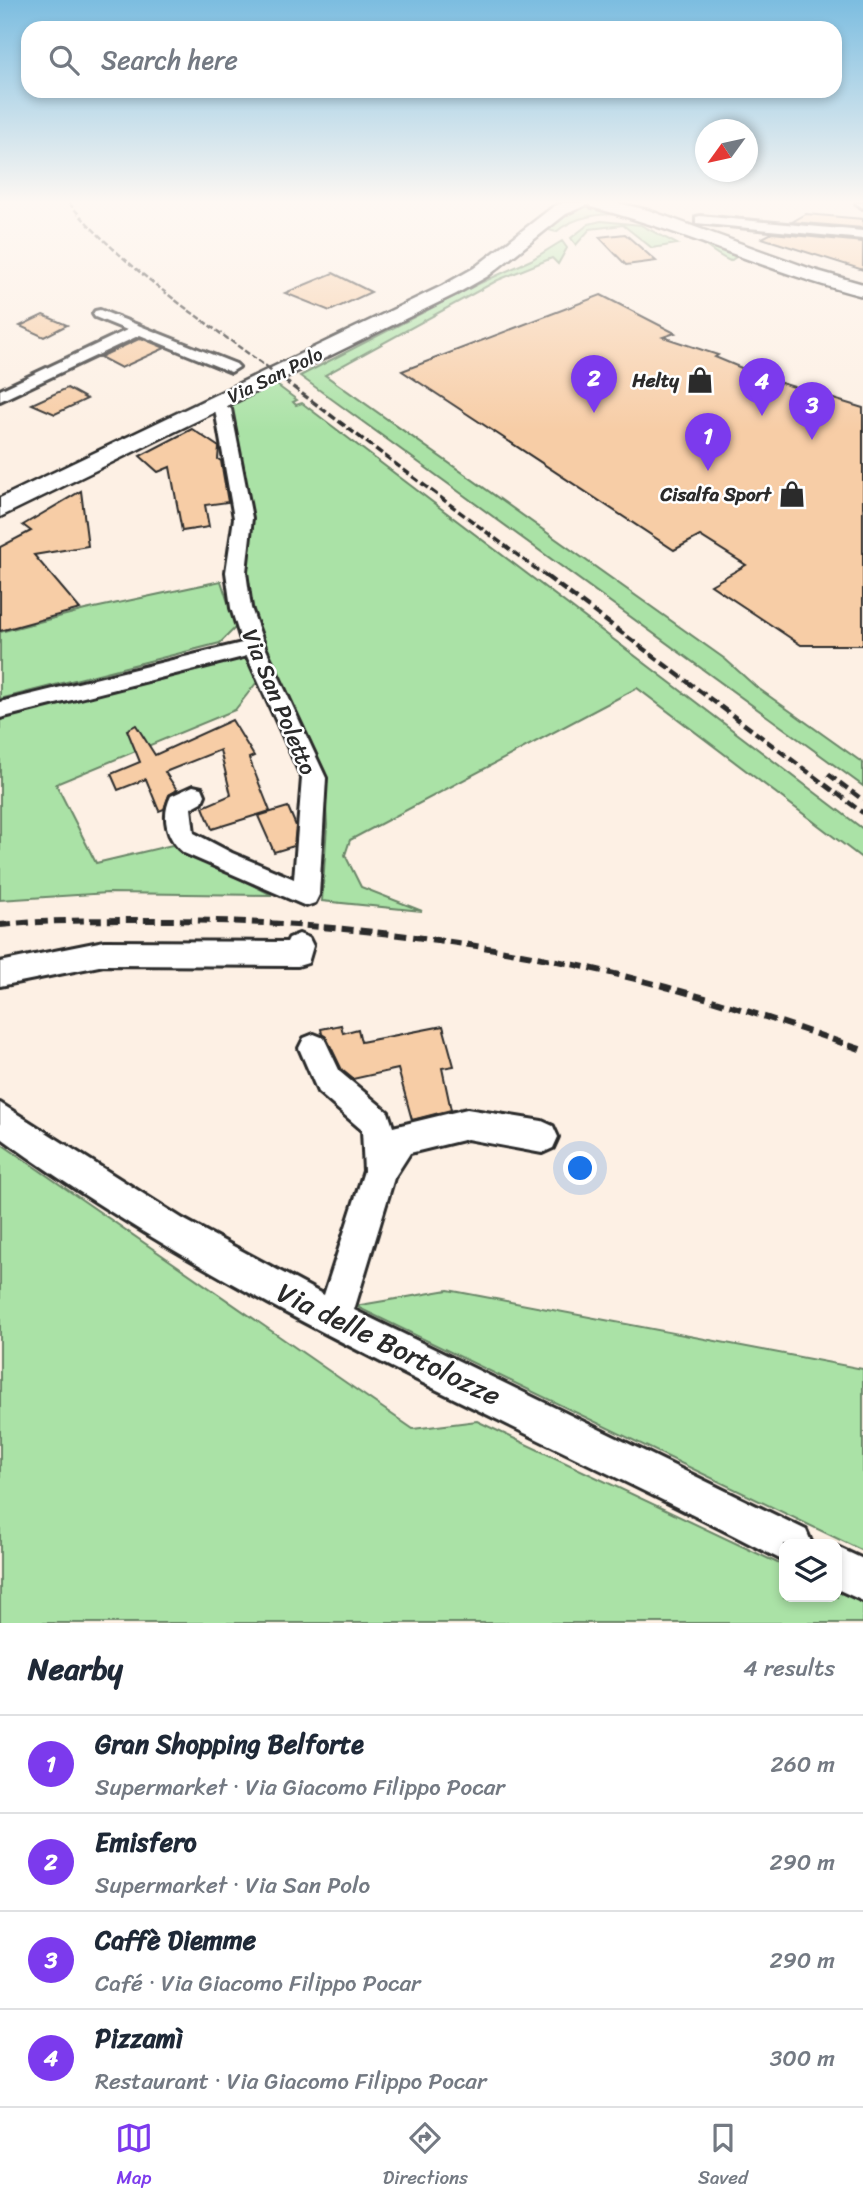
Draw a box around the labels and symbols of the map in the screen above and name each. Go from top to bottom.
north arrow [695,119,758,182]
street label: Via San Polo [221,337,329,412]
pin: 2 [571,355,617,413]
pin: 4 [739,358,785,416]
place label: Helty [631,364,680,397]
shop icon: Helty [685,365,715,395]
pin: 3 [789,382,835,440]
pin: 1 [685,413,731,471]
place label: Cisalfa Sport [659,478,772,511]
shop icon: Cisalfa Sport [777,479,807,509]
street label: Via San Poletto [230,622,328,782]
your location [563,1151,597,1185]
street label: Via delle Bortolozze [268,1268,510,1420]

